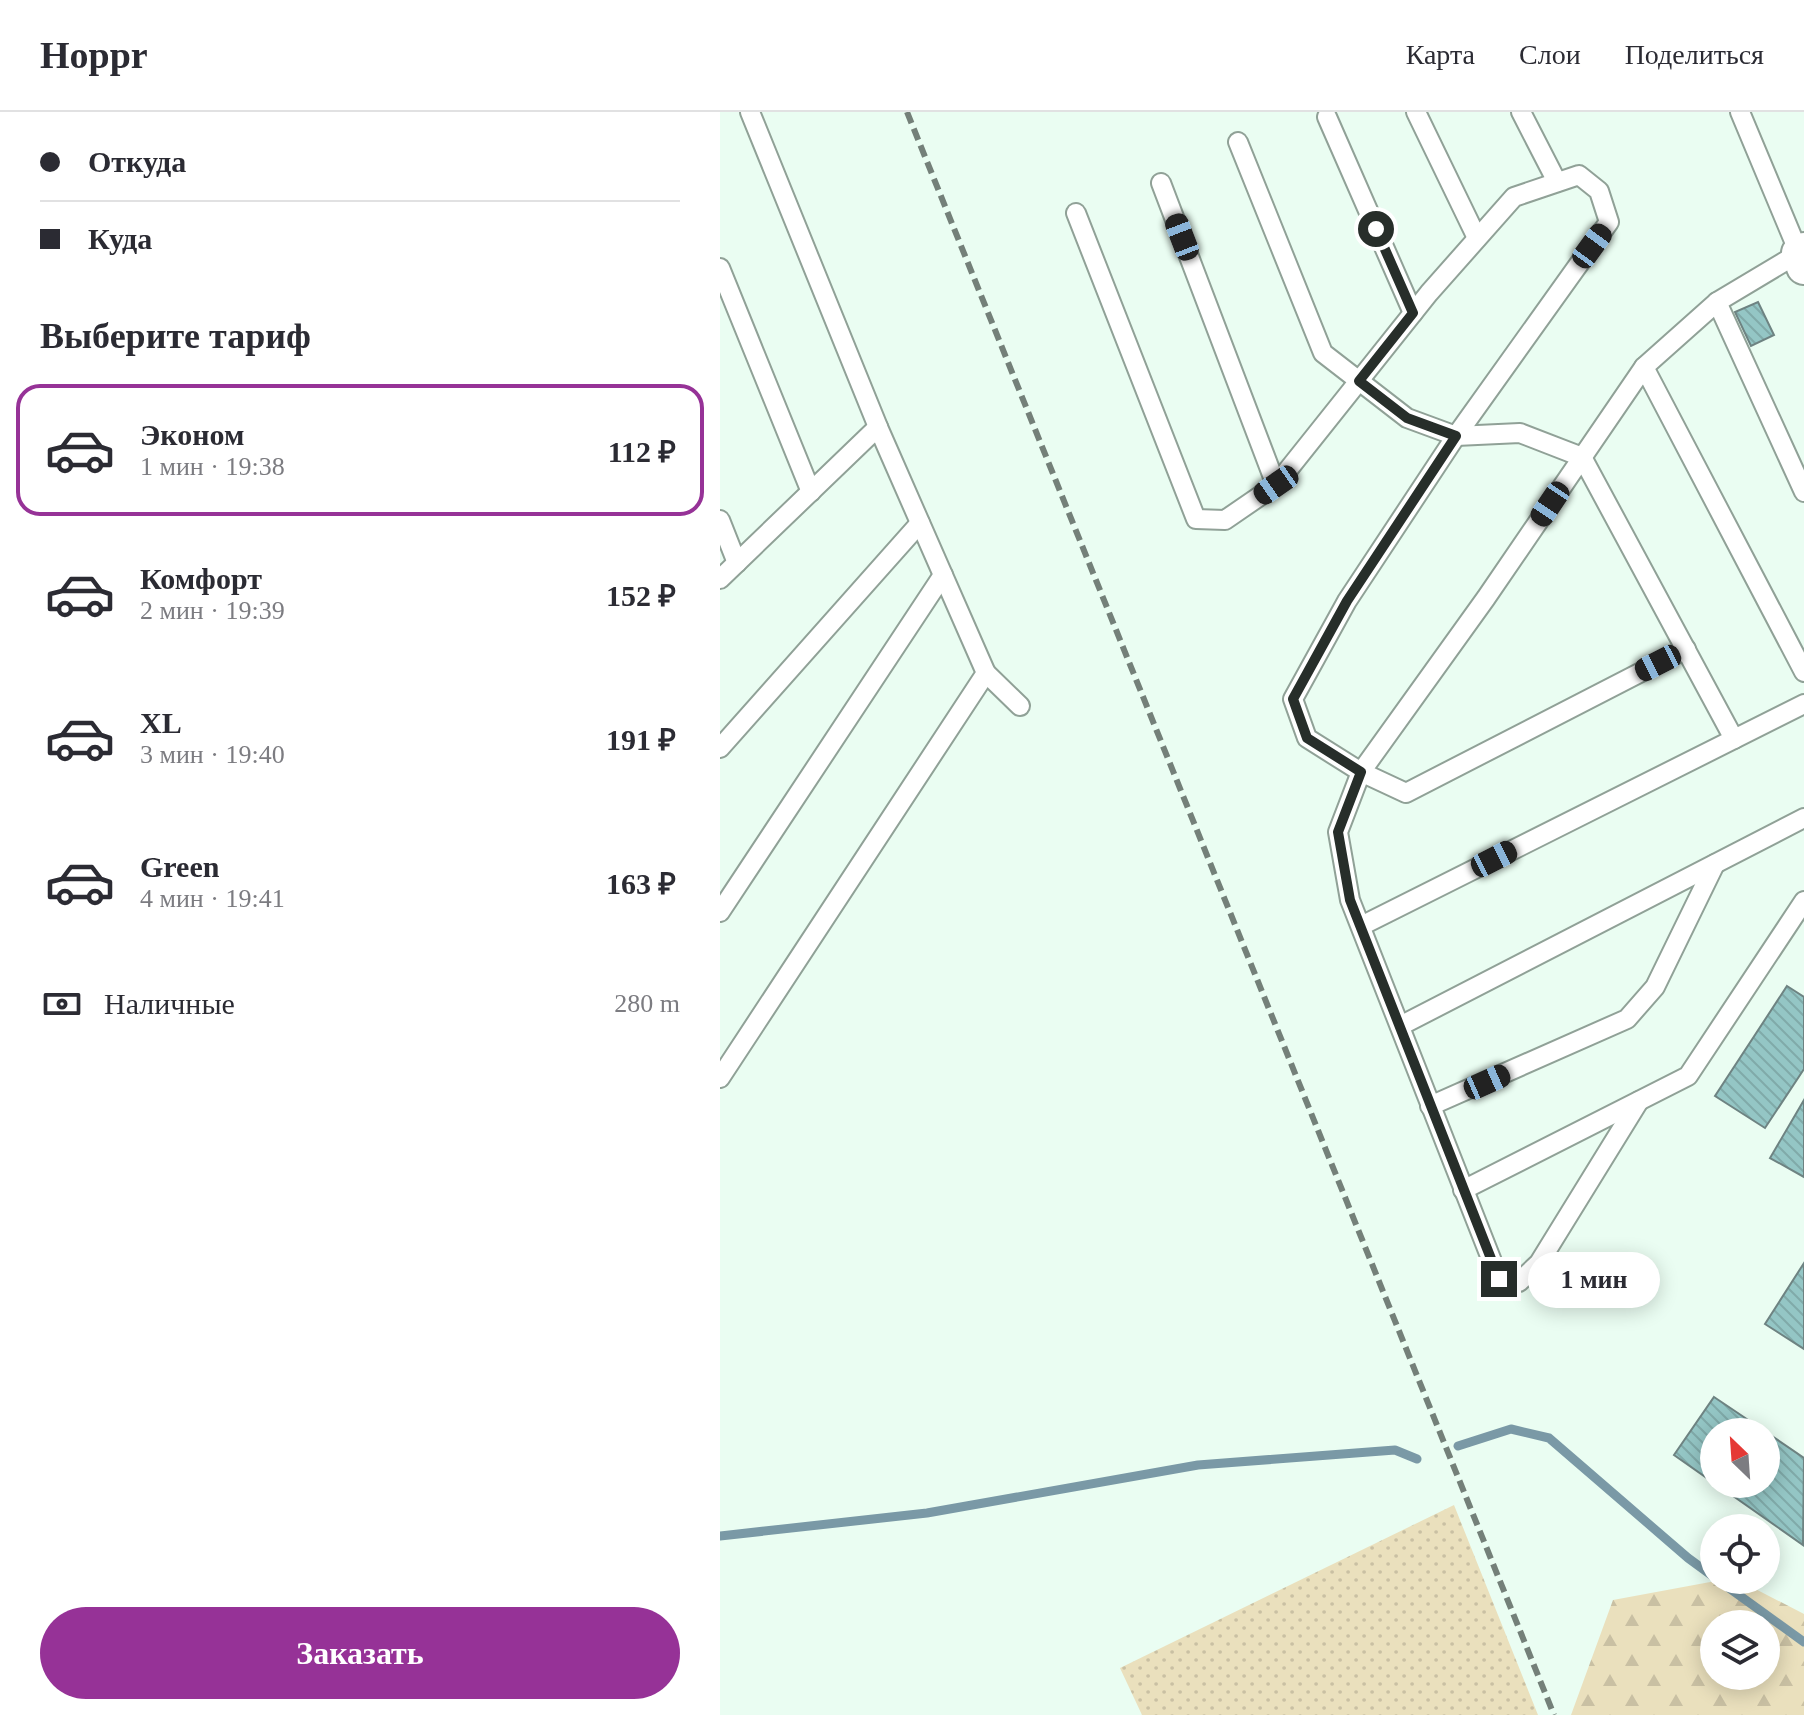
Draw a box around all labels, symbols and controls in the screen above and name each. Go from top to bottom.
text: Hoppr [40,34,148,76]
text: Карта [1406,39,1475,70]
text: Слои [1519,39,1581,70]
text: Поделиться [1625,39,1764,70]
text: Откуда [88,145,186,178]
car [1162,210,1202,264]
route start [1358,211,1394,247]
car [1568,220,1616,272]
text: Куда [88,222,152,255]
text: Выберите тариф [40,316,311,356]
icon: car [44,414,116,486]
text: Эконом [140,418,244,451]
text: 112 ₽ [608,435,676,468]
text: 1 мин · 19:38 [140,452,285,481]
car [1249,461,1303,509]
car [1527,477,1573,531]
icon: car [44,558,116,630]
text: Комфорт [140,562,262,595]
text: 152 ₽ [606,579,676,612]
text: 2 мин · 19:39 [140,596,285,625]
car [1631,641,1685,685]
icon: car [44,702,116,774]
text: XL [140,706,182,739]
text: 191 ₽ [606,723,676,756]
text: 3 мин · 19:40 [140,740,285,769]
car [1467,837,1521,881]
icon: car [44,846,116,918]
text: Green [140,850,219,883]
text: 163 ₽ [606,867,676,900]
text: 4 мин · 19:41 [140,884,285,913]
icon: cash [40,982,84,1026]
text: Наличные [104,987,235,1020]
text: 280 m [614,989,680,1018]
car [1460,1061,1514,1103]
callout: 1 мин [1527,1251,1659,1307]
route end [1481,1261,1517,1297]
text: 1 мин [1560,1265,1628,1294]
north arrow [1700,1418,1780,1498]
map controls [1700,1418,1780,1690]
button: locate [1700,1514,1780,1594]
button: Заказать [40,1607,680,1699]
button: layers [1700,1610,1780,1690]

